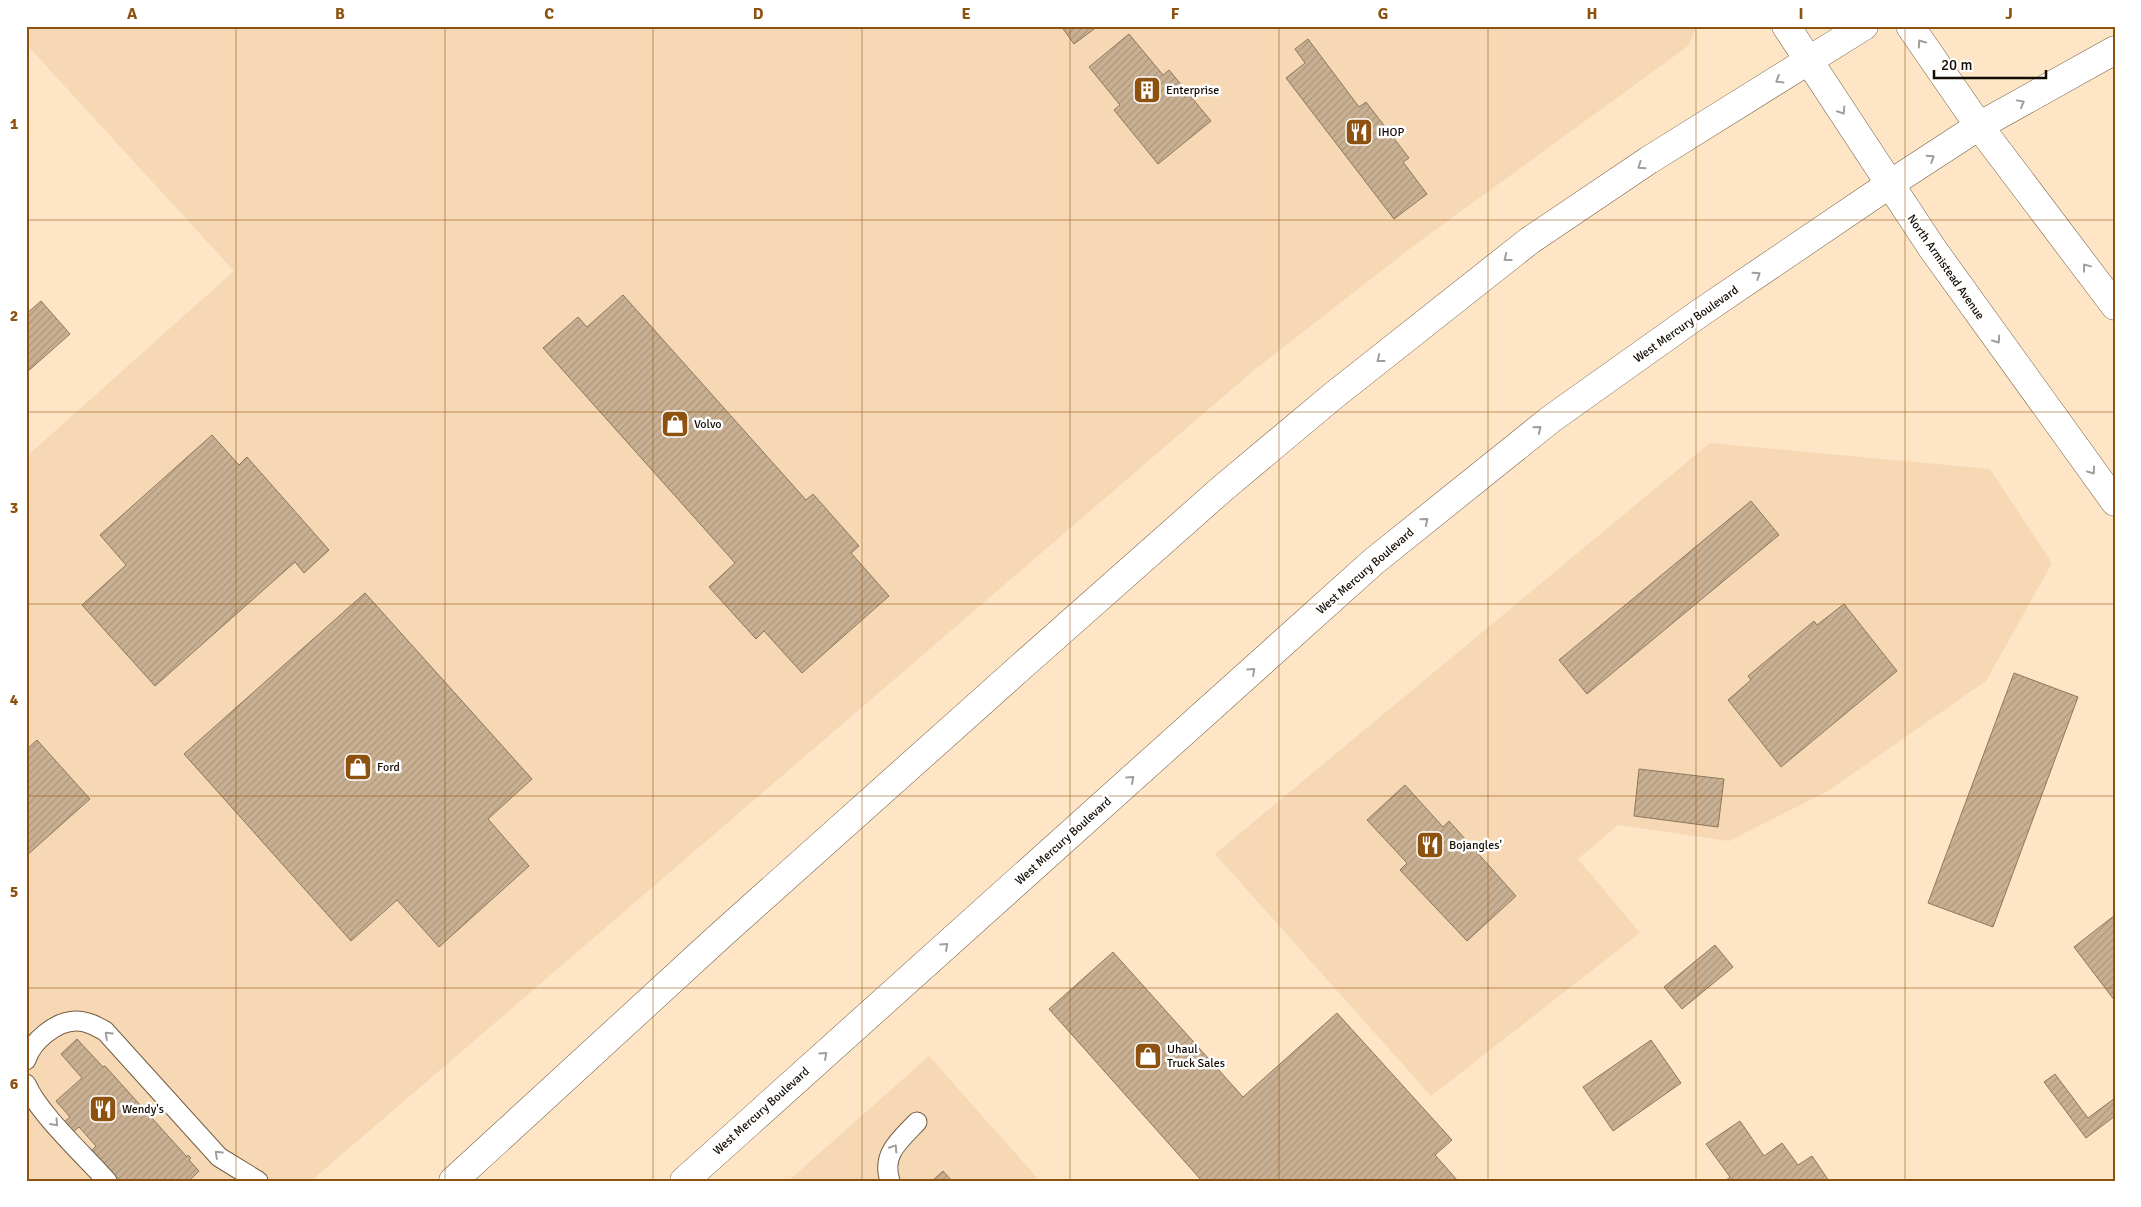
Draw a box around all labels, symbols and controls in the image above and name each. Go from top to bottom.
text: A [127,4,138,24]
text: B [335,4,345,24]
text: C [544,4,554,24]
text: D [753,4,764,24]
text: E [961,4,971,24]
text: F [1171,4,1180,24]
text: G [1378,4,1388,24]
text: H [1587,4,1597,24]
text: I [1798,4,1804,24]
text: J [2005,4,2013,24]
one-way arrow [1918,39,1927,49]
scale bar [1934,48,2046,80]
text: 20 m [1941,56,1972,74]
one-way arrow [1775,74,1784,83]
building icon: Enterprise [1132,75,1162,105]
place label: Enterprise [1166,83,1219,98]
one-way arrow [2016,99,2025,109]
one-way arrow [1836,105,1845,114]
text: 1 [10,114,19,134]
restaurant icon: IHOP [1344,117,1374,147]
place label: IHOP [1378,125,1405,140]
one-way arrow [1925,154,1934,164]
one-way arrow [1637,160,1646,169]
street label: North Armistead Avenue [1904,212,1988,323]
one-way arrow [1504,253,1513,261]
one-way arrow [2083,264,2091,273]
one-way arrow [1751,272,1760,281]
street label: West Mercury Boulevard [1631,283,1742,366]
text: 2 [10,306,18,326]
one-way arrow [1991,334,2000,343]
one-way arrow [1377,354,1386,362]
shop icon: Volvo [660,409,690,439]
place label: Volvo [694,417,721,432]
one-way arrow [1533,426,1542,435]
one-way arrow [2086,465,2095,475]
text: 3 [10,498,18,518]
one-way arrow [1419,518,1428,526]
street label: West Mercury Boulevard [1313,525,1417,618]
one-way arrow [1247,668,1256,677]
text: 4 [10,690,19,710]
shop icon: Ford [343,752,373,782]
place label: Ford [377,760,400,775]
one-way arrow [1126,776,1135,785]
street label: West Mercury Boulevard [1012,794,1115,889]
restaurant icon: Bojangles' [1415,830,1445,860]
place label: Bojangles' [1449,838,1502,853]
text: 5 [10,882,18,902]
one-way arrow [939,943,948,952]
one-way arrow [104,1032,113,1041]
shop icon: Uhaul Truck Sales [1133,1041,1163,1071]
place label: Uhaul Truck Sales [1167,1042,1225,1071]
one-way arrow [818,1051,827,1060]
street label: West Mercury Boulevard [710,1064,813,1159]
text: 6 [10,1074,19,1094]
restaurant icon: Wendy's [88,1094,118,1124]
place label: Wendy's [122,1102,164,1117]
one-way arrow [49,1118,58,1127]
one-way arrow [887,1144,897,1153]
one-way arrow [214,1151,223,1160]

